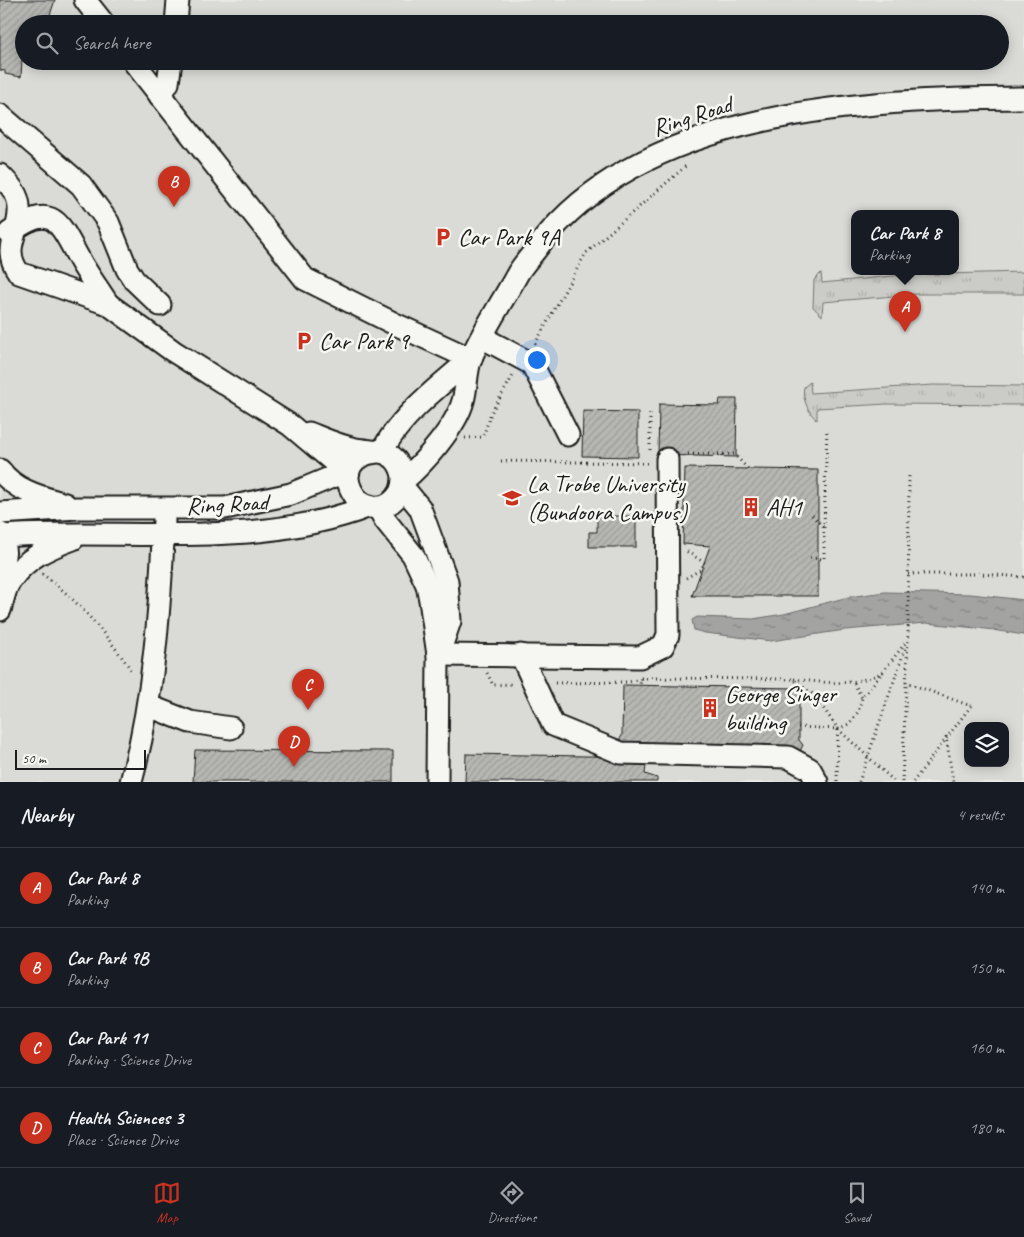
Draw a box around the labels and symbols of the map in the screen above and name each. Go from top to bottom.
street label: Ring Road [648,88,739,143]
pin: B [158,166,190,207]
place label: Car Park 9A [458,222,561,252]
parking icon: Car Park 9A [432,226,454,248]
pin: A [889,291,921,332]
place label: Car Park 9 [319,326,411,356]
parking icon: Car Park 9 [293,330,315,352]
your location [524,347,550,373]
place label: La Trobe University (Bundoora Campus) [527,469,688,527]
street label: Ring Road [185,487,272,521]
school or university icon: La Trobe University (Bundoora Campus) [501,487,523,509]
place label: AH1 [766,492,803,522]
building icon: AH1 [740,496,762,518]
pin: C [292,669,324,710]
place label: George Singer building [725,679,838,737]
building icon: George Singer building [699,697,721,719]
pin: D [278,726,310,767]
scale bar [15,747,146,770]

